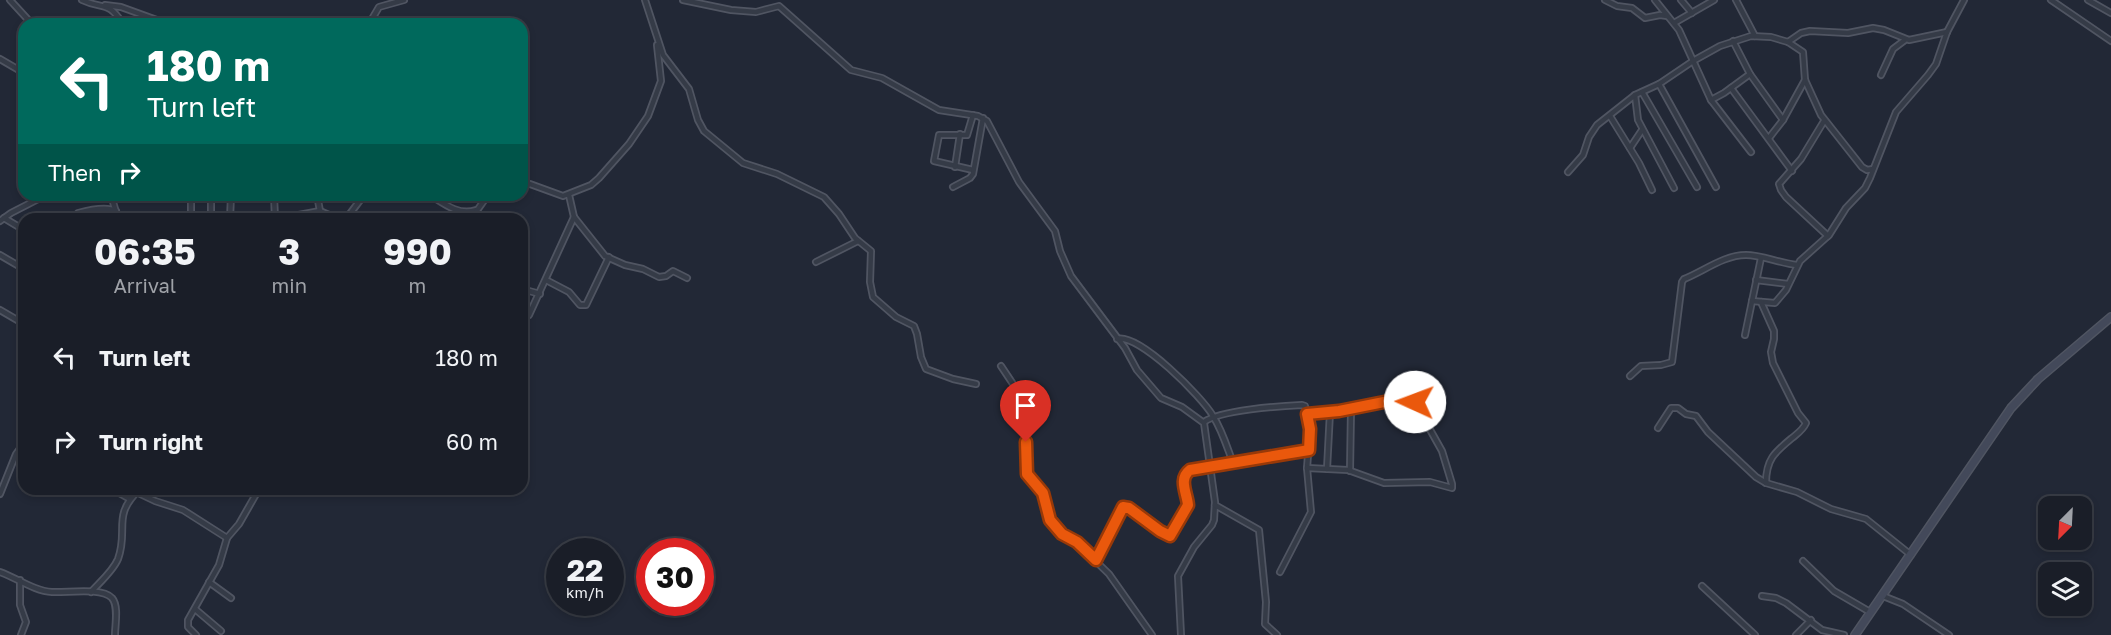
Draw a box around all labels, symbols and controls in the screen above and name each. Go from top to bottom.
text: 180 m [147,40,270,90]
icon: left [48,42,126,120]
text: Turn left [147,91,256,123]
icon: right [113,156,146,189]
text: Then [48,159,101,186]
text: 06:35 [94,230,196,273]
text: 3 [278,230,300,273]
text: 990 [383,230,452,273]
text: Arrival [113,273,176,297]
text: min [272,273,307,297]
text: m [409,273,426,297]
icon: left [48,341,81,374]
text: Turn left [99,344,190,371]
text: 180 m [435,344,498,371]
position arrow [1383,370,1447,434]
pin [1000,380,1051,442]
icon: arrive [1009,389,1042,422]
icon: right [48,425,81,458]
text: Turn right [99,428,203,455]
text: 60 m [446,428,498,455]
north arrow [2038,496,2092,550]
map controls [2038,496,2092,616]
speed limit sign: 30 [636,538,714,616]
text: 22 [567,552,603,588]
button: layers [2038,562,2092,616]
text: km/h [566,583,604,601]

